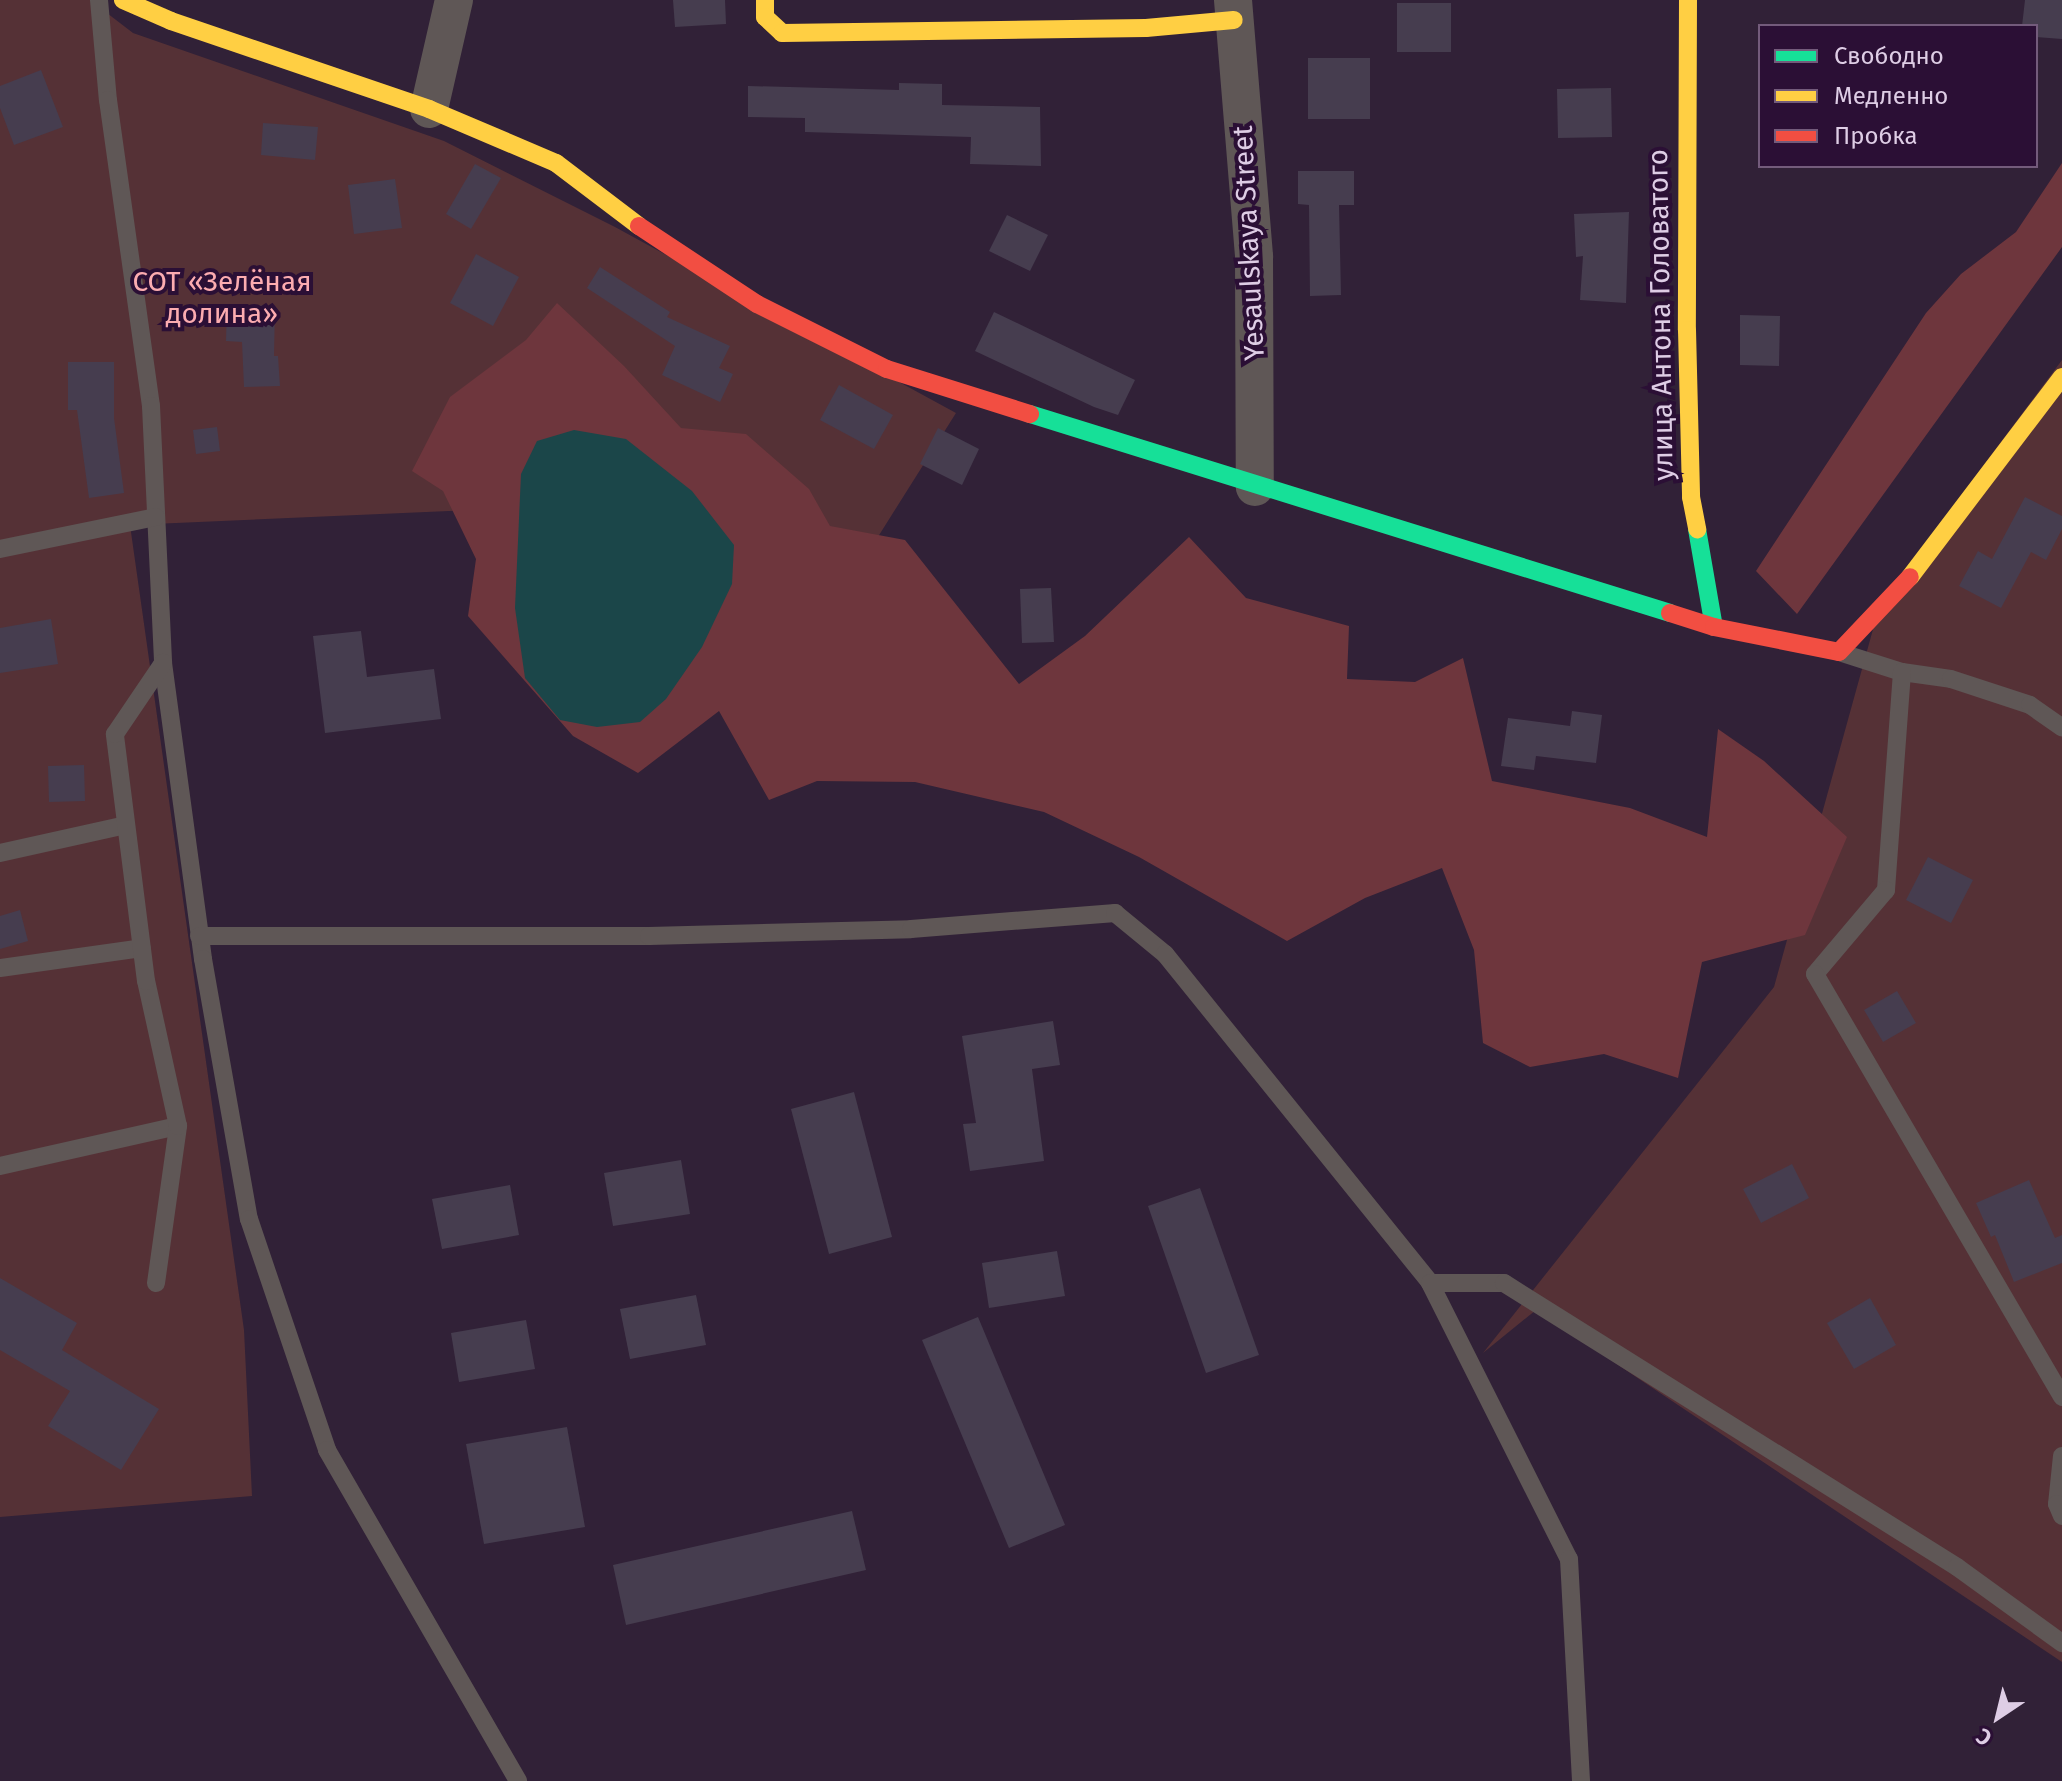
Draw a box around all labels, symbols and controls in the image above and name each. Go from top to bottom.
legend [1758,24,2038,168]
text: Свободно [1834,42,1944,70]
text: Медленно [1834,82,1948,110]
text: Пробка [1834,122,1918,150]
street label: Yesaulskaya Street [1226,125,1272,361]
street label: улица Антона Головатого [1641,149,1681,481]
park label: СОТ «Зелёная долина» [132,265,312,331]
north arrow [1958,1677,2038,1757]
text: С [1971,1722,1997,1752]

